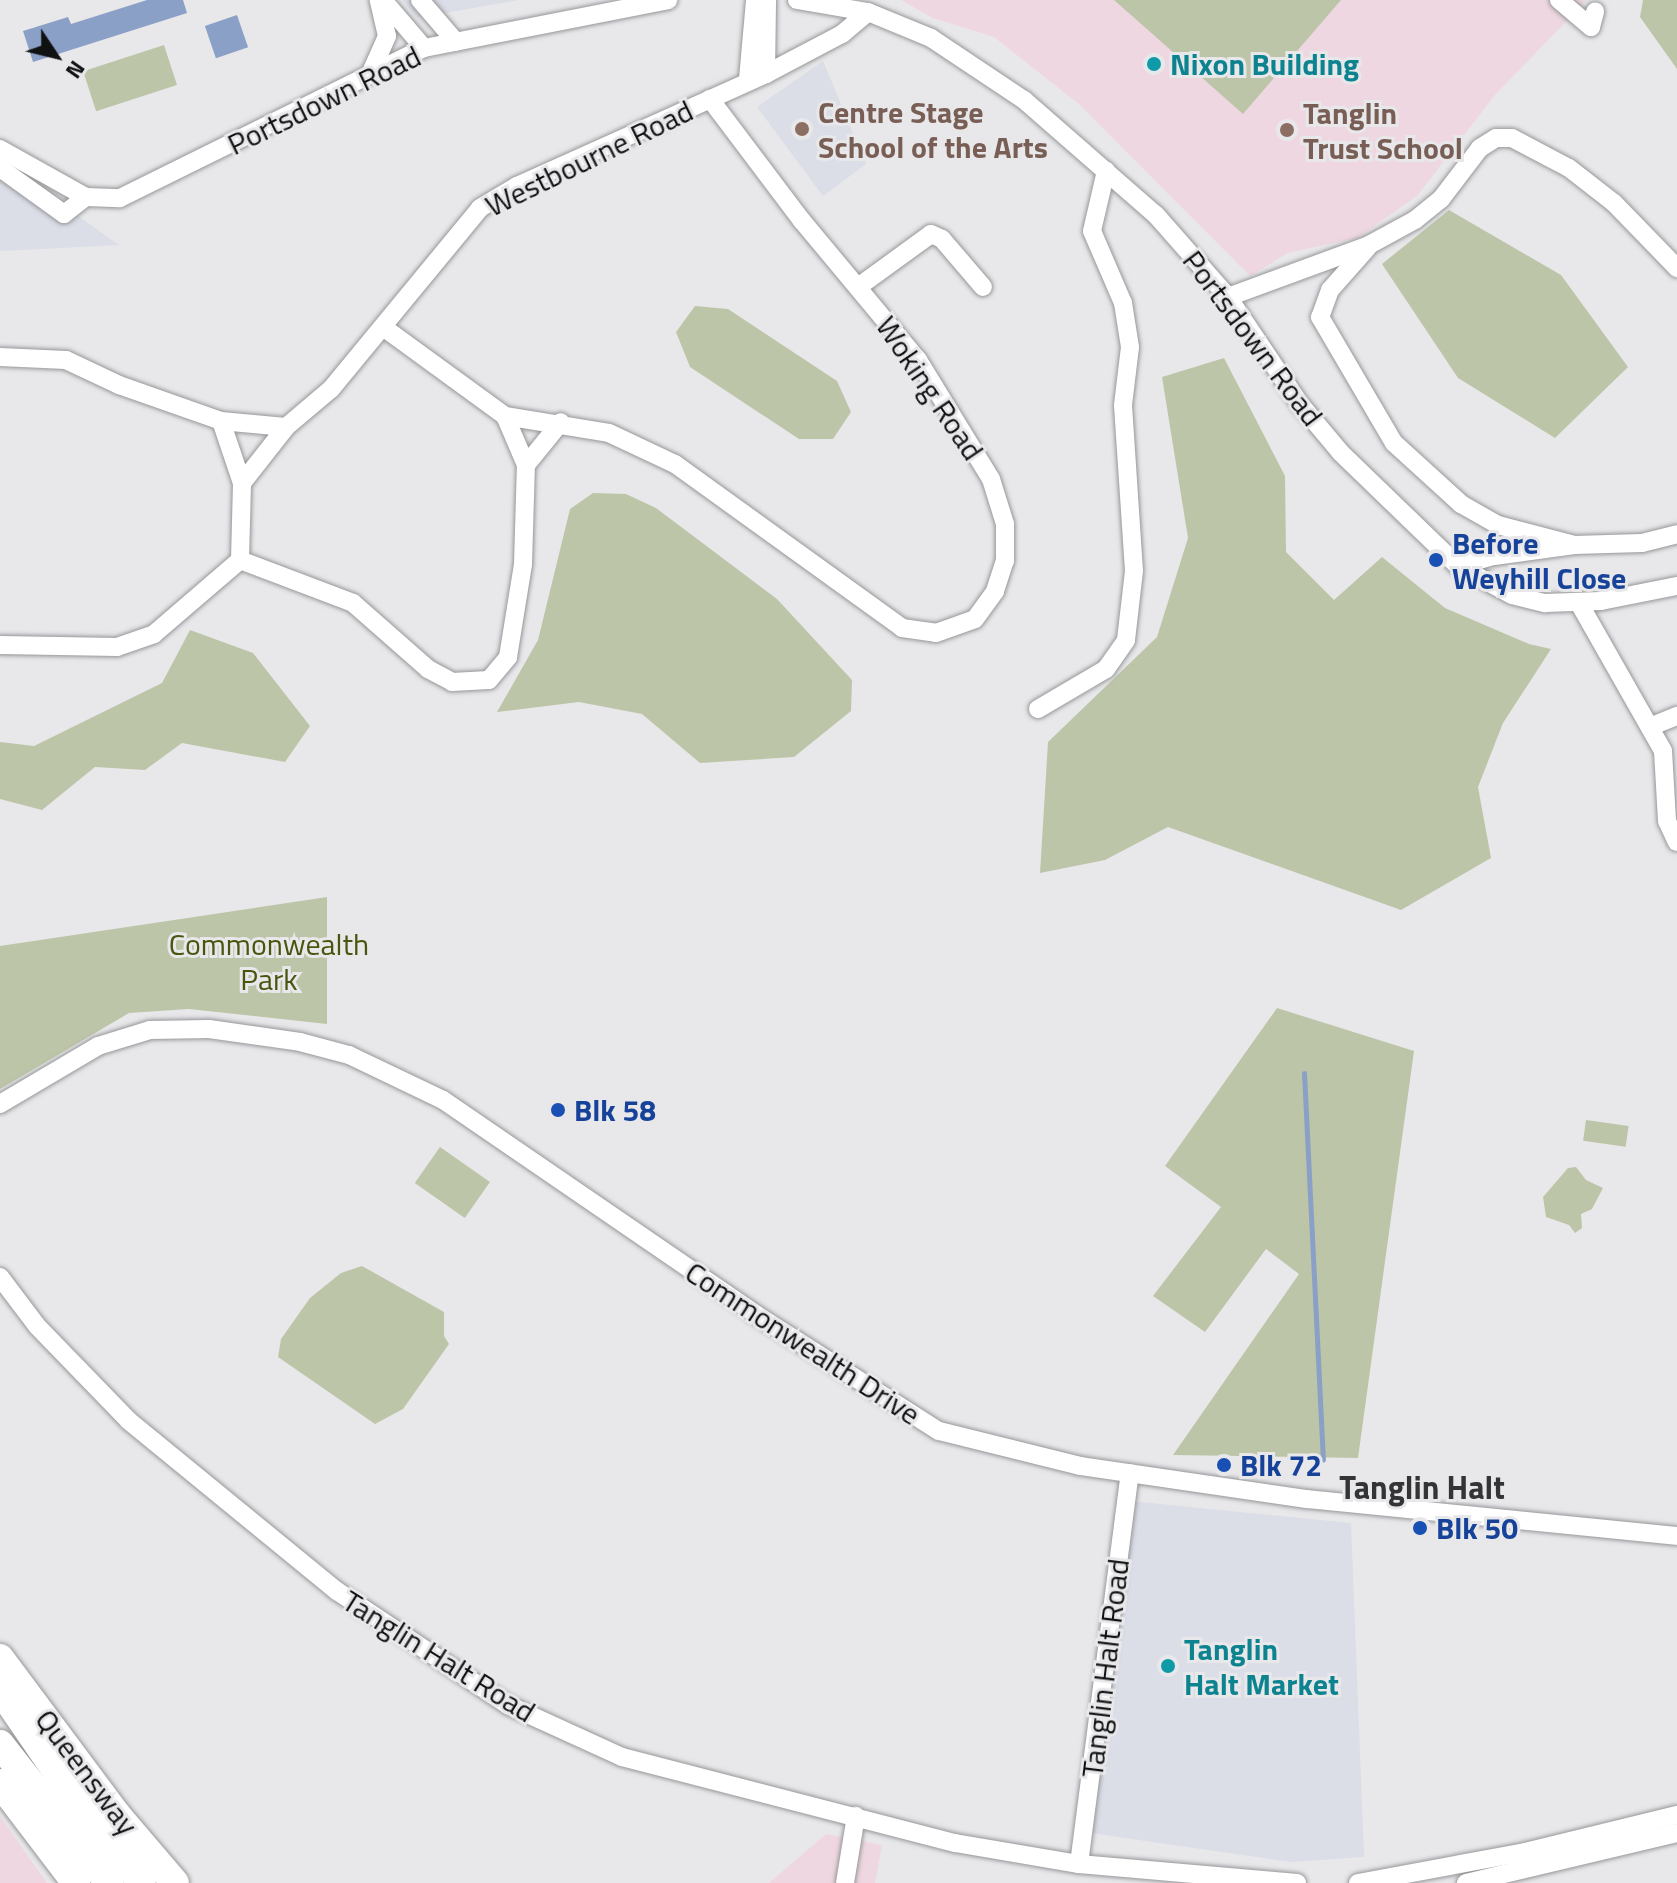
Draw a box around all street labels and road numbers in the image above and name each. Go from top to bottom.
street label: Portsdown Road [222,38,426,162]
street label: Westbourne Road [479,92,699,224]
street label: Portsdown Road [1175,243,1331,433]
street label: Woking Road [869,309,991,467]
street label: Commonwealth Drive [679,1254,927,1432]
street label: Tanglin Halt Road [1074,1557,1136,1779]
street label: Tanglin Halt Road [336,1582,542,1730]
street label: Queensway [28,1702,146,1842]

